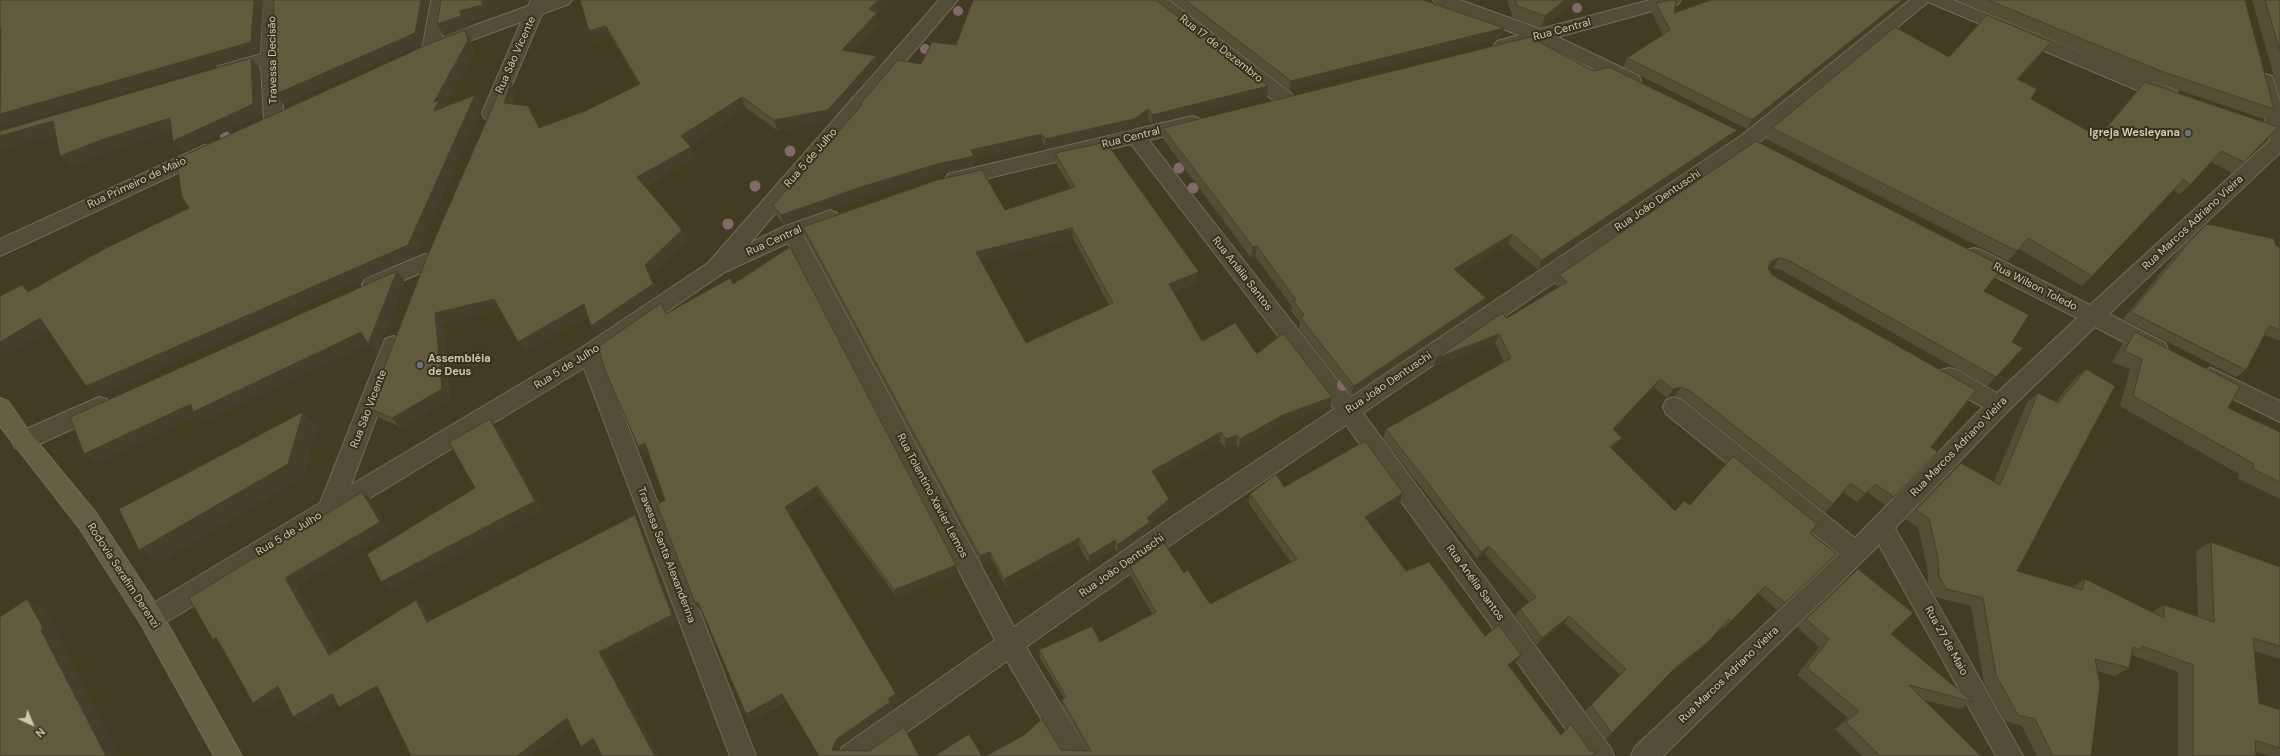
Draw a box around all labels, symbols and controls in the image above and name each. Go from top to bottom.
street label: Rua 17 de Dezembro [1177,12,1265,86]
street label: Rua São Vicente [493,14,539,96]
street label: Travessa Decisão [266,16,280,104]
street label: Rua Central [1532,16,1592,44]
street label: Rua Central [1101,124,1161,152]
street label: Rua 5 de Julho [782,126,840,190]
place label: Igreja Wesleyana [2089,126,2180,140]
marker: Igreja Wesleyana [2183,128,2193,138]
street label: Rua Primeiro de Maio [86,154,188,212]
street label: Rua João Dentuschi [1613,167,1703,235]
street label: Rua Marcos Adriano Vieira [2140,173,2246,273]
street label: Rua Central [744,223,804,259]
street label: Rua Anália Santos [1209,234,1275,314]
street label: Rua Wilson Toledo [1991,260,2079,314]
street label: Rua 5 de Julho [532,342,602,392]
street label: Rua João Dentuschi [1344,349,1434,417]
place label: Assembléia de Deus [428,352,491,378]
marker: Assembléia de Deus [415,360,425,370]
street label: Rua São Vicente [348,368,390,450]
street label: Rua Marcos Adriano Vieira [1908,394,2010,500]
street label: Rua Tolentino Xavier Lemos [894,432,970,560]
street label: Travessa Santa Alexanderina [634,485,698,625]
street label: Rua 5 de Julho [254,509,324,559]
street label: Rodovia Serafim Derenzi [84,521,162,631]
street label: Rua João Dentuschi [1077,532,1167,600]
street label: Rua Anélia Santos [1443,543,1507,623]
street label: Rua 27 de Maio [1922,604,1970,678]
street label: Rua Marcos Adriano Vieira [1676,624,1782,726]
north arrow [12,704,52,744]
text: N [33,725,48,740]

